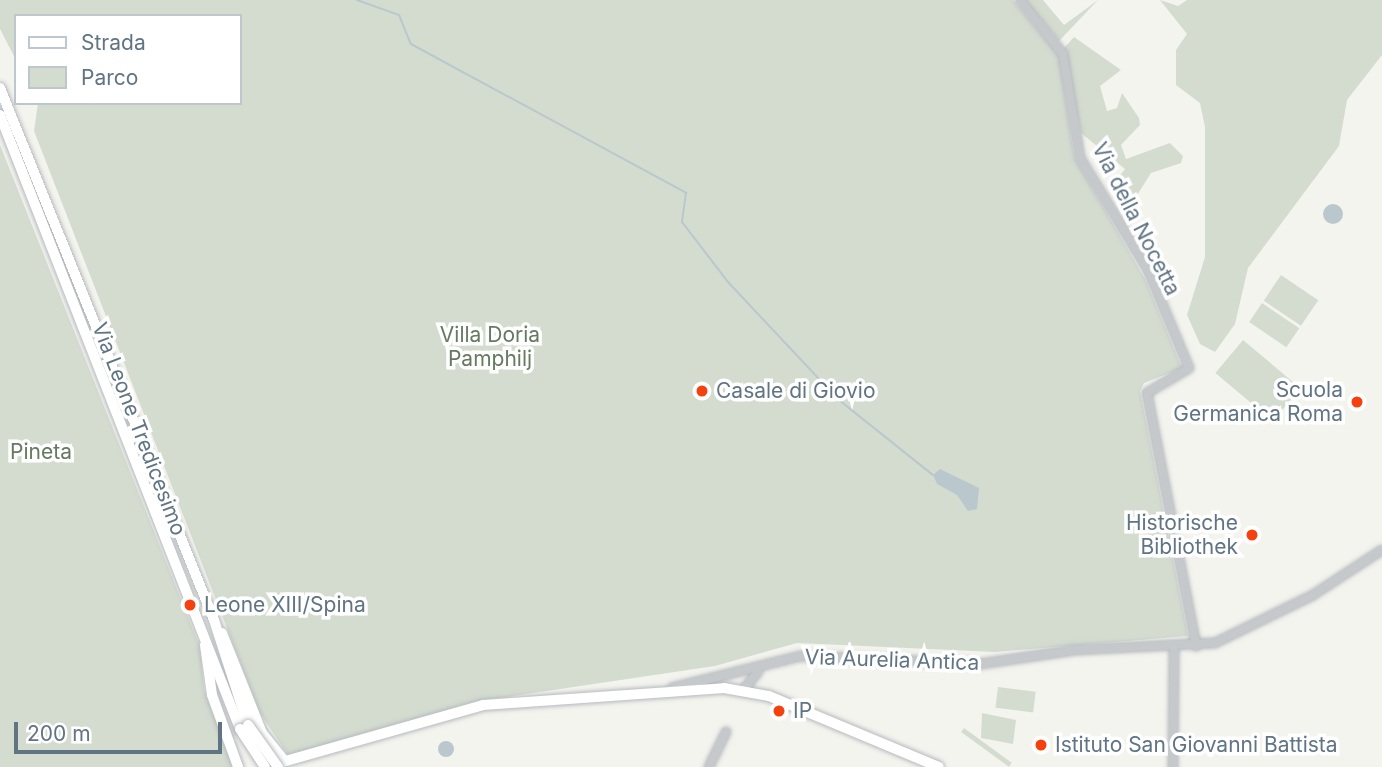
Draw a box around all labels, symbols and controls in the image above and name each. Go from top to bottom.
legend [14,14,242,105]
text: Strada [81,30,146,55]
text: Parco [81,65,138,90]
street label: Via della Nocetta [1087,138,1185,300]
street label: Via Leone Tredicesimo [87,319,191,539]
park label: Villa Doria Pamphilj [440,322,540,372]
place label: Scuola Germanica Roma [1173,377,1343,427]
place label: Casale di Giovio [716,378,876,404]
marker: Casale di Giovio [694,383,710,399]
marker: Scuola Germanica Roma [1349,394,1365,410]
park label: Pineta [10,439,72,465]
place label: Historische Bibliothek [1126,510,1238,560]
marker: Historische Bibliothek [1244,527,1260,543]
place label: Leone XIII/Spina [204,592,366,618]
marker: Leone XIII/Spina [182,597,198,613]
street label: Via Aurelia Antica [804,644,980,676]
place label: IP [793,698,812,724]
marker: IP [771,703,787,719]
scale bar [18,708,226,752]
text: 200 m [27,721,91,746]
place label: Istituto San Giovanni Battista [1055,732,1338,758]
marker: Istituto San Giovanni Battista [1033,737,1049,753]

